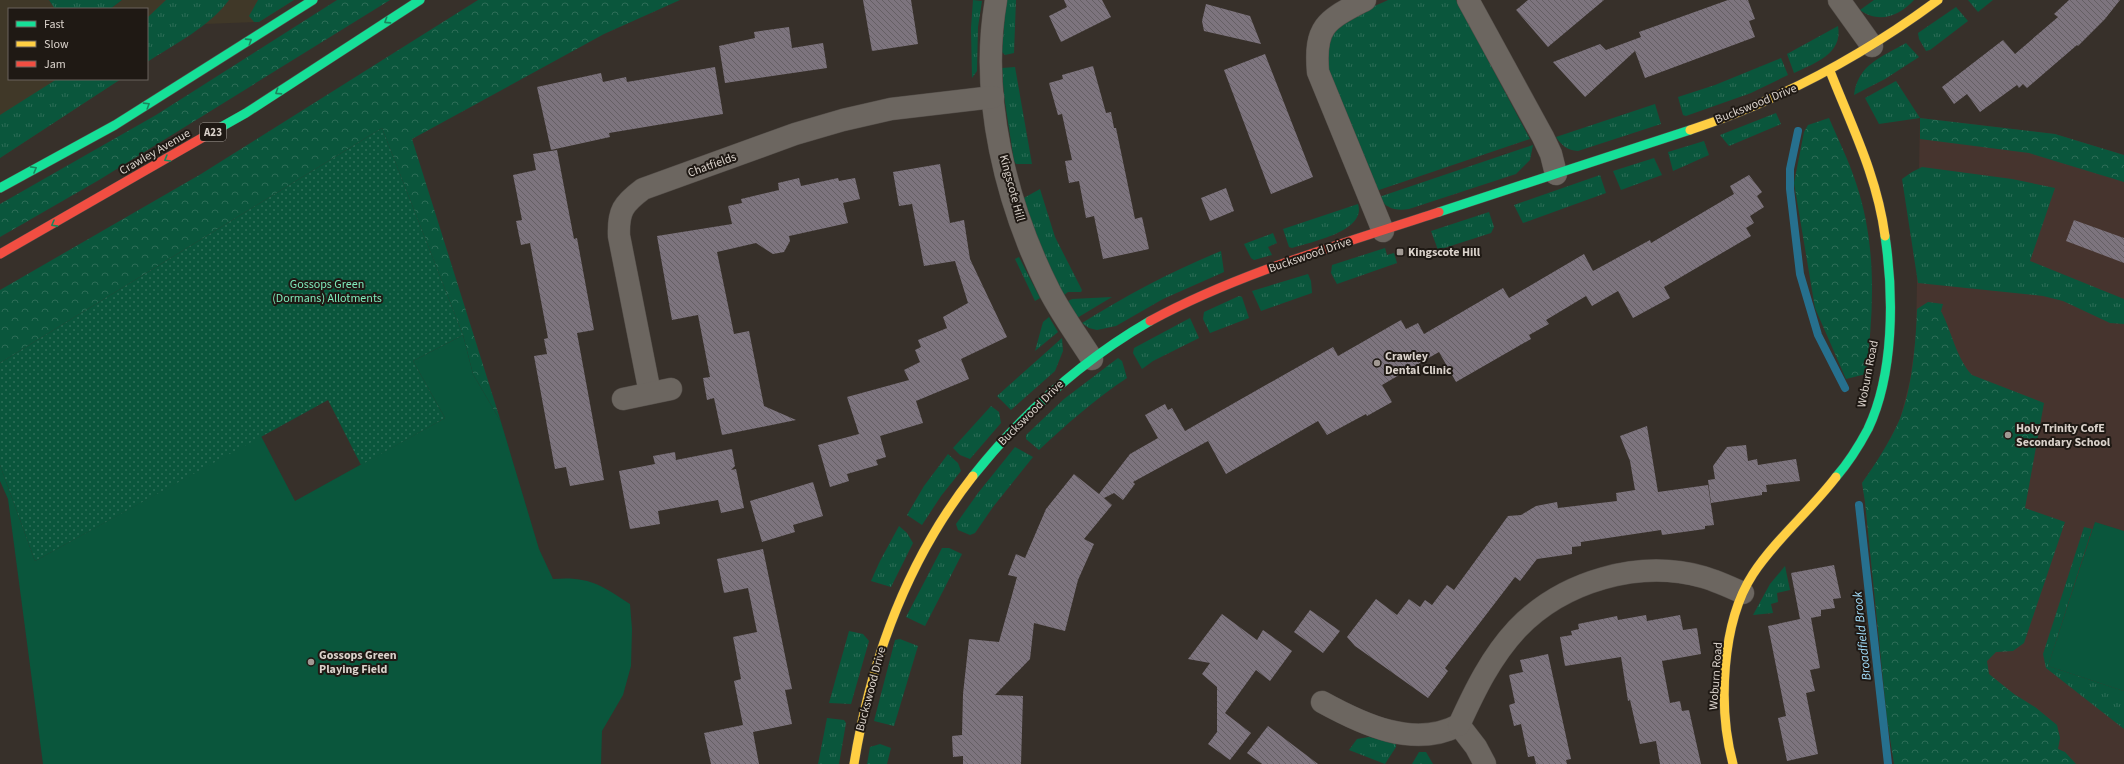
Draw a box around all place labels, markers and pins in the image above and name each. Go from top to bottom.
place label: Kingscote Hill [1408,244,1481,261]
marker: Kingscote Hill [1395,247,1405,257]
place label: Crawley Dental Clinic [1385,348,1452,379]
marker: Crawley Dental Clinic [1372,358,1382,368]
place label: Holy Trinity CofE Secondary School [2016,420,2111,451]
marker: Holy Trinity CofE Secondary School [2003,430,2013,440]
place label: Gossops Green Playing Field [319,647,397,678]
marker: Gossops Green Playing Field [306,657,316,667]

